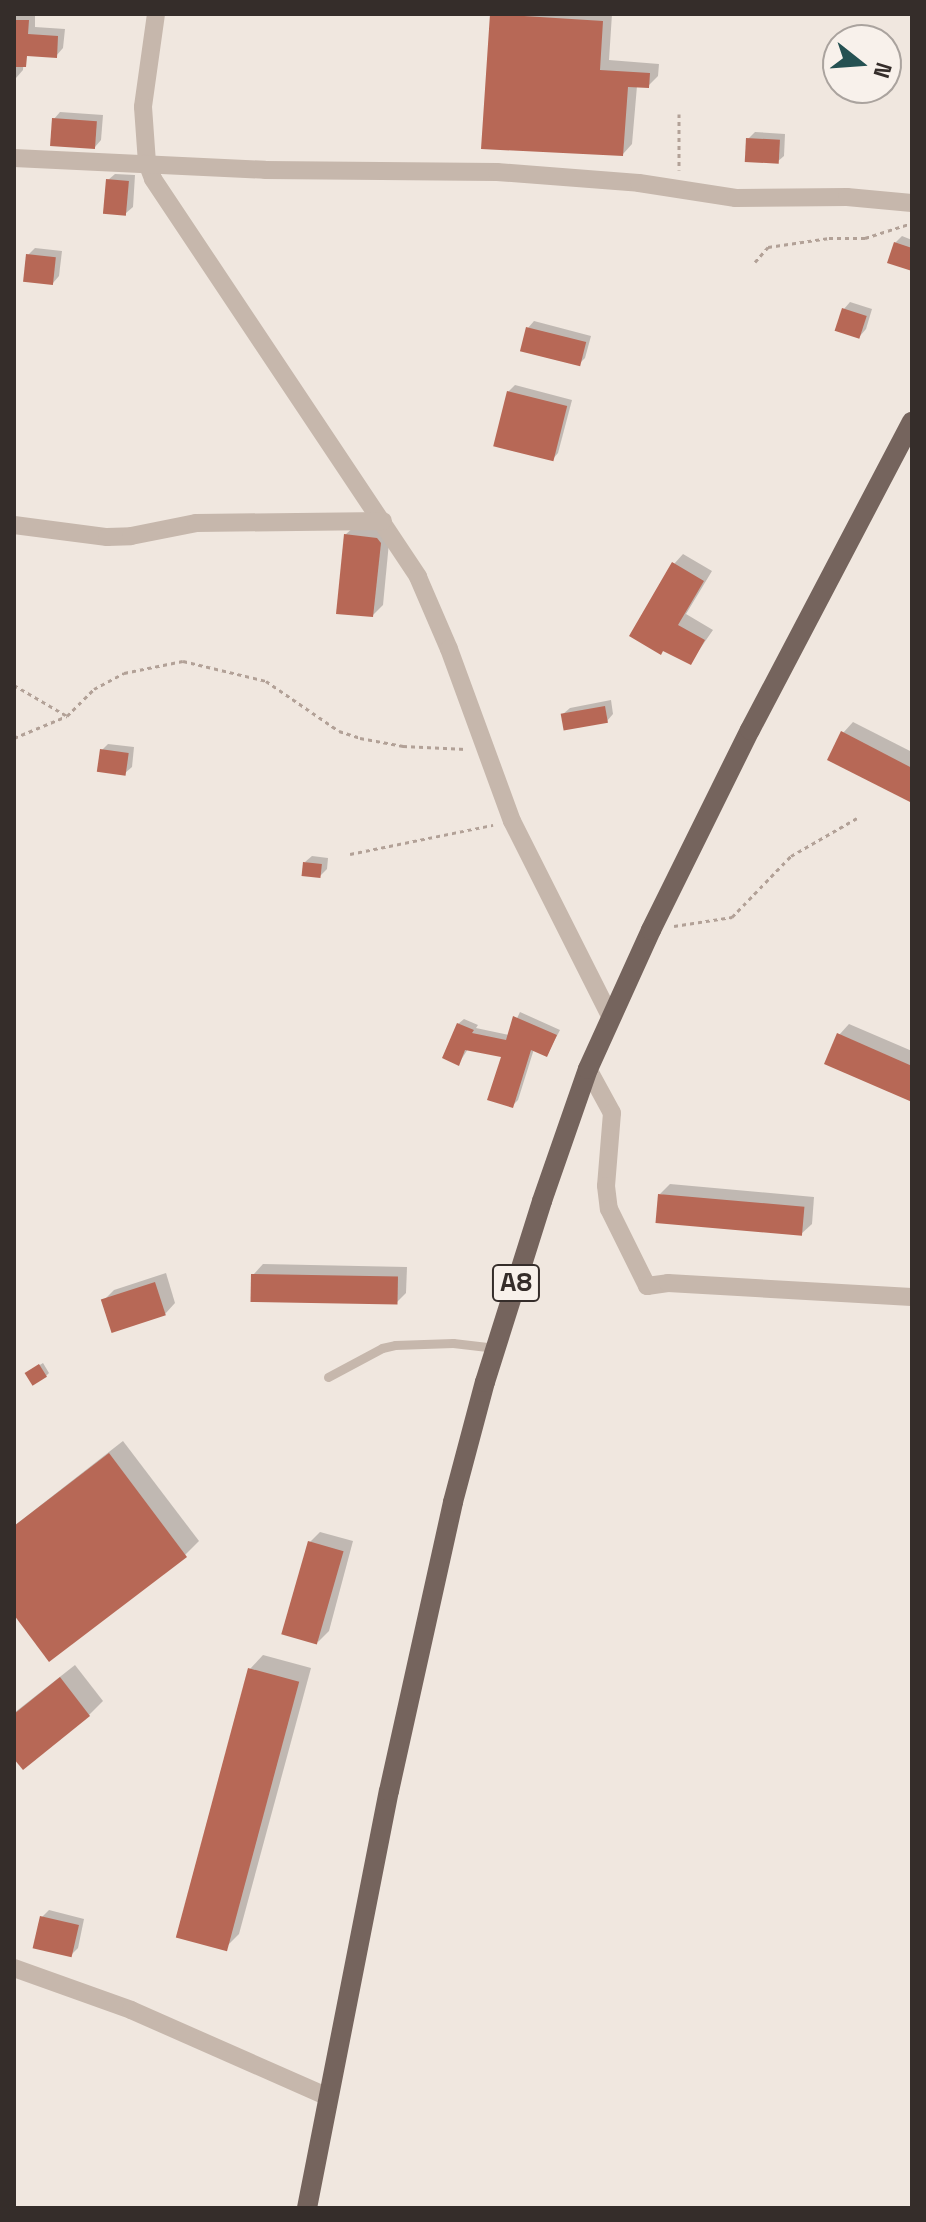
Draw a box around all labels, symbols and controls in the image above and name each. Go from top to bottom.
north arrow [822,24,902,104]
text: N [867,59,899,82]
road number: A8 [490,1261,542,1305]

